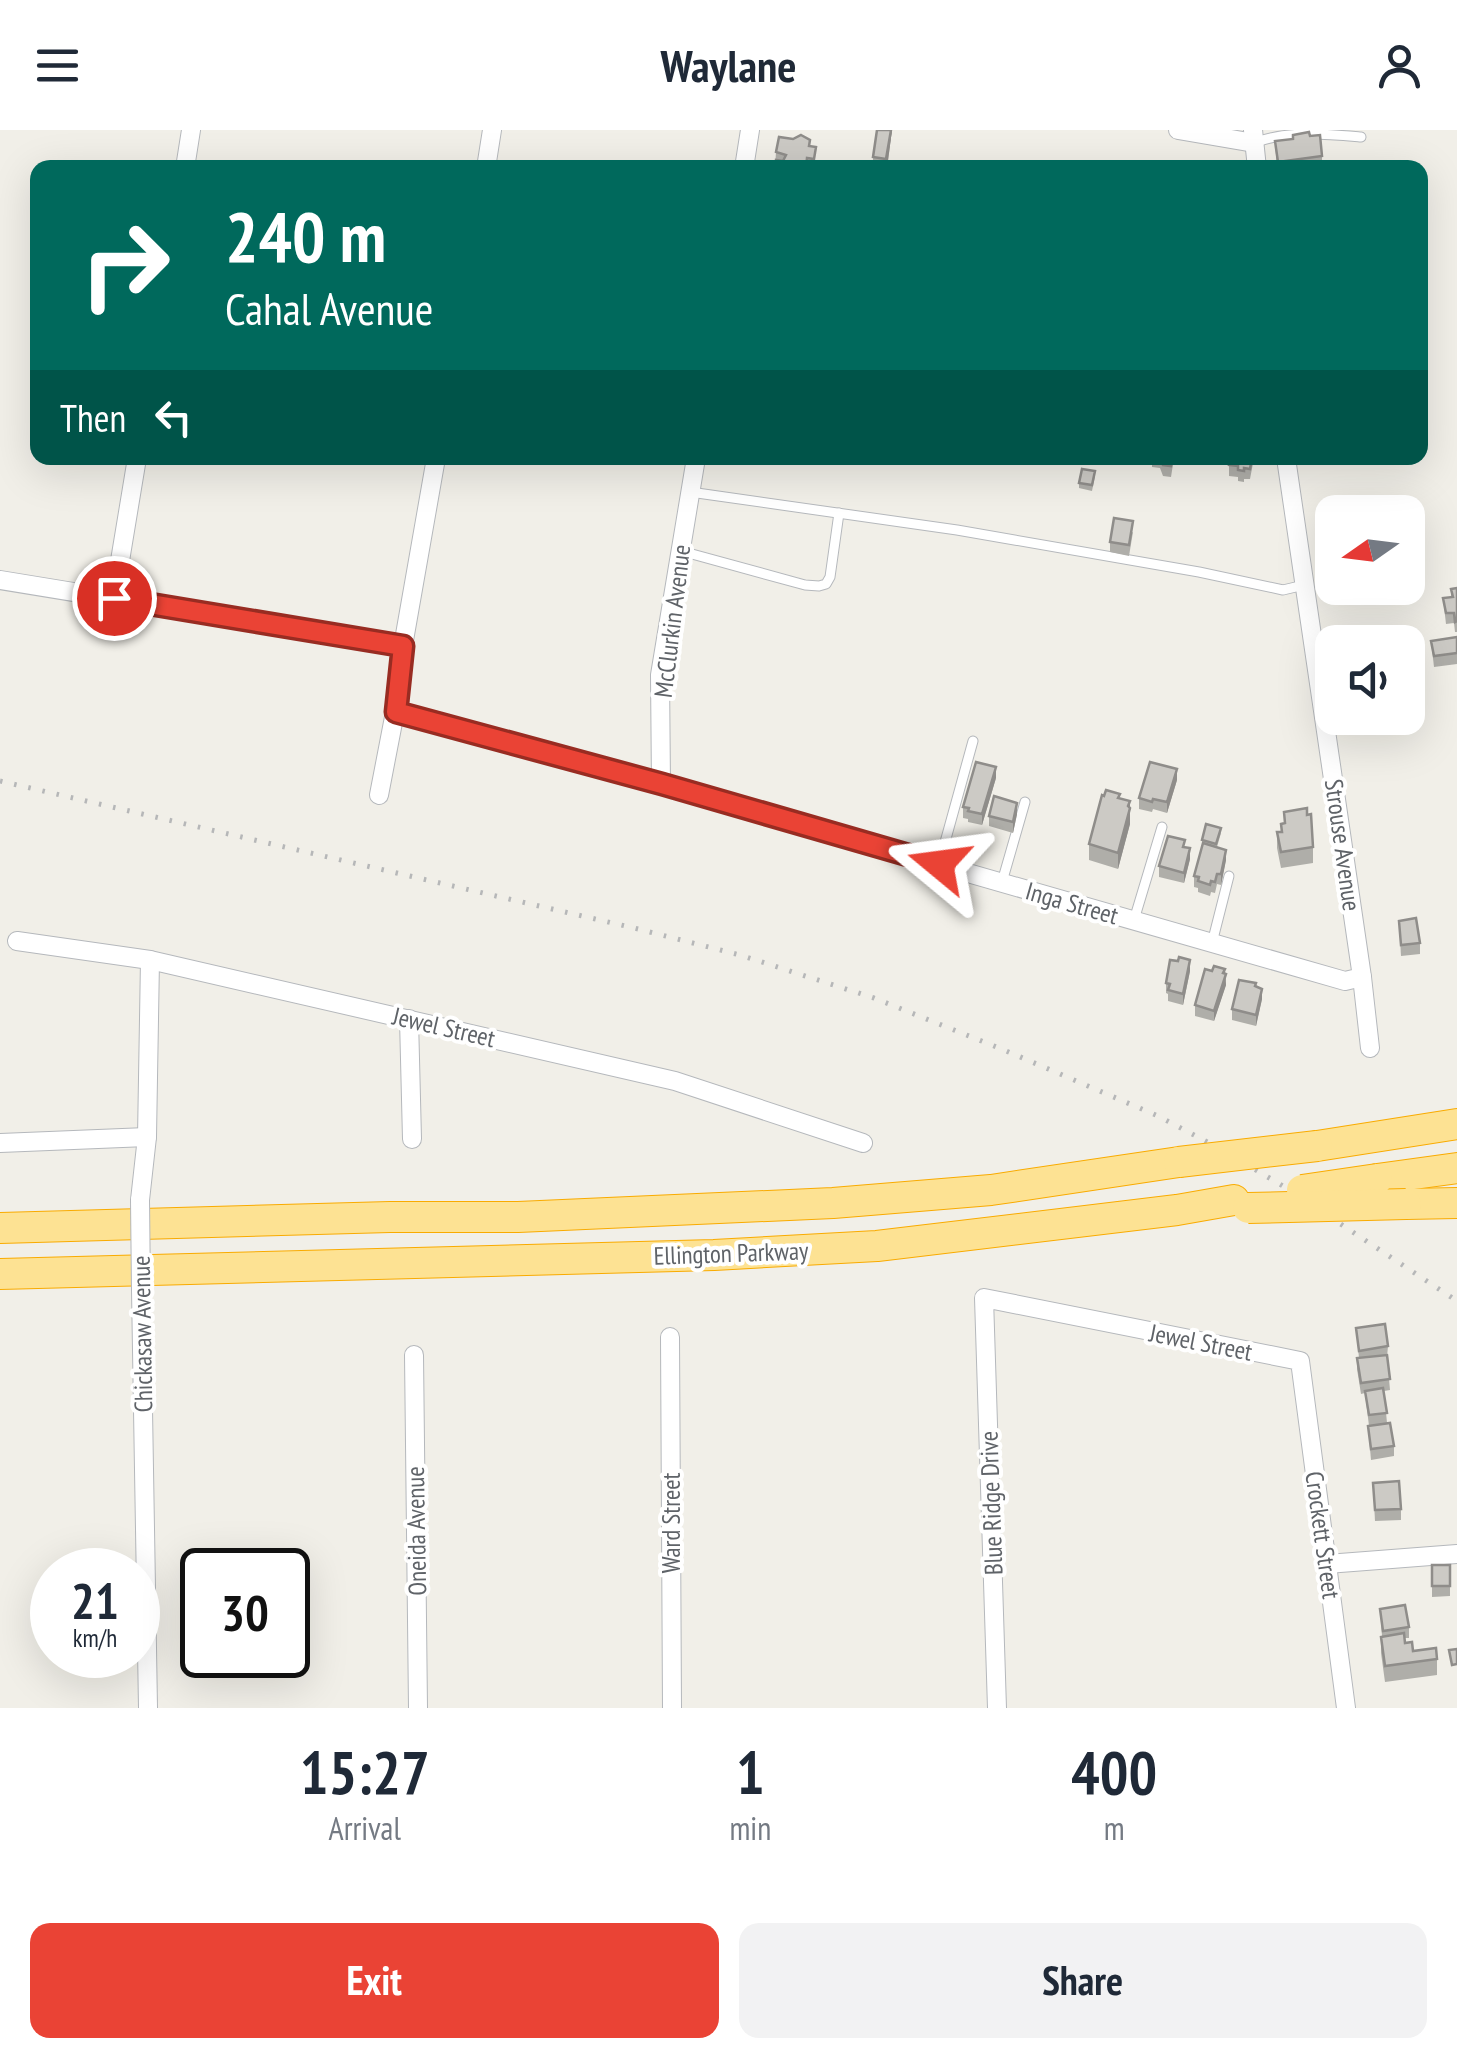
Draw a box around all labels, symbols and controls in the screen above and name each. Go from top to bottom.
text: Waylane [661,36,797,94]
icon: menu [30,38,85,93]
icon: person [1372,38,1427,93]
text: 240 m [225,191,386,281]
icon: right [60,200,190,330]
text: Cahal Avenue [225,279,433,337]
icon: left [146,390,201,445]
text: Then [60,393,126,442]
north arrow [1315,495,1425,605]
map controls [1315,495,1425,735]
street label: McClurkin Avenue [647,543,697,699]
pin [72,556,157,641]
icon: arrive [87,571,142,626]
button: sound [1315,625,1425,735]
street label: Strouse Avenue [1318,777,1368,913]
position arrow [887,812,991,916]
street label: Inga Street [1022,875,1122,931]
street label: Jewel Street [389,999,498,1054]
street label: Ellington Parkway [653,1234,809,1272]
street label: Chickasaw Avenue [125,1255,159,1413]
street label: Jewel Street [1146,1316,1255,1368]
street label: Blue Ridge Drive [972,1430,1010,1576]
street label: Oneida Avenue [399,1466,433,1596]
street label: Crockett Street [1298,1469,1348,1601]
street label: Ward Street [655,1473,687,1573]
speed limit sign: 30 [180,1548,310,1678]
text: 21 [71,1568,119,1633]
text: km/h [73,1622,117,1654]
text: 15:27 [300,1733,430,1811]
text: 1 [736,1733,765,1811]
text: 400 [1071,1733,1157,1811]
text: Arrival [329,1807,401,1849]
text: min [729,1807,771,1849]
text: m [1104,1807,1125,1849]
button: Exit [30,1923,719,2038]
button: Share [739,1923,1427,2038]

